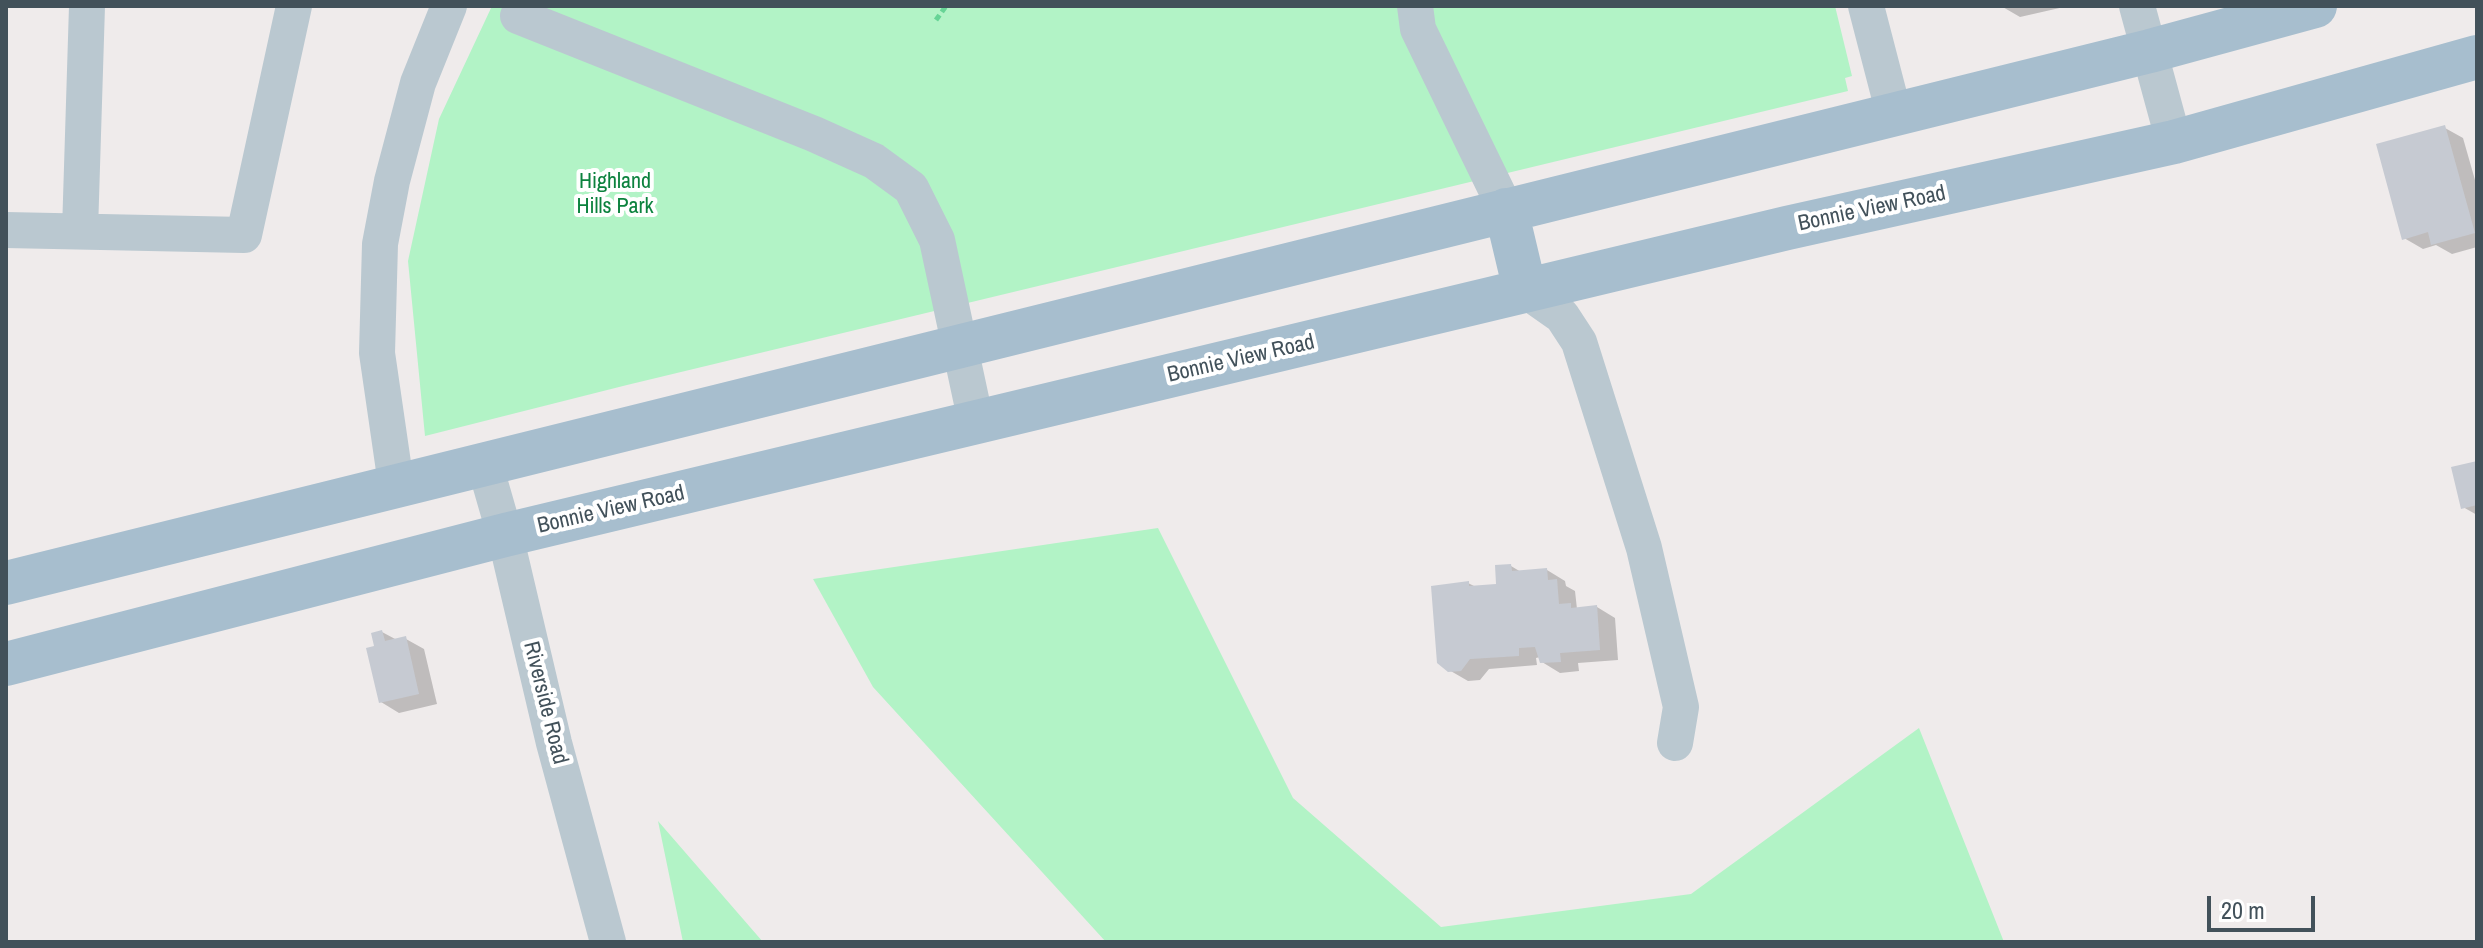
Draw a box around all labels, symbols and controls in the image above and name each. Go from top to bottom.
park label: Highland Hills Park [576,169,654,220]
street label: Bonnie View Road [1796,180,1948,238]
street label: Bonnie View Road [1165,329,1317,389]
street label: Bonnie View Road [535,480,687,540]
street label: Riverside Road [517,639,573,767]
scale bar [2211,880,2319,930]
text: 20 m [2221,894,2265,926]

